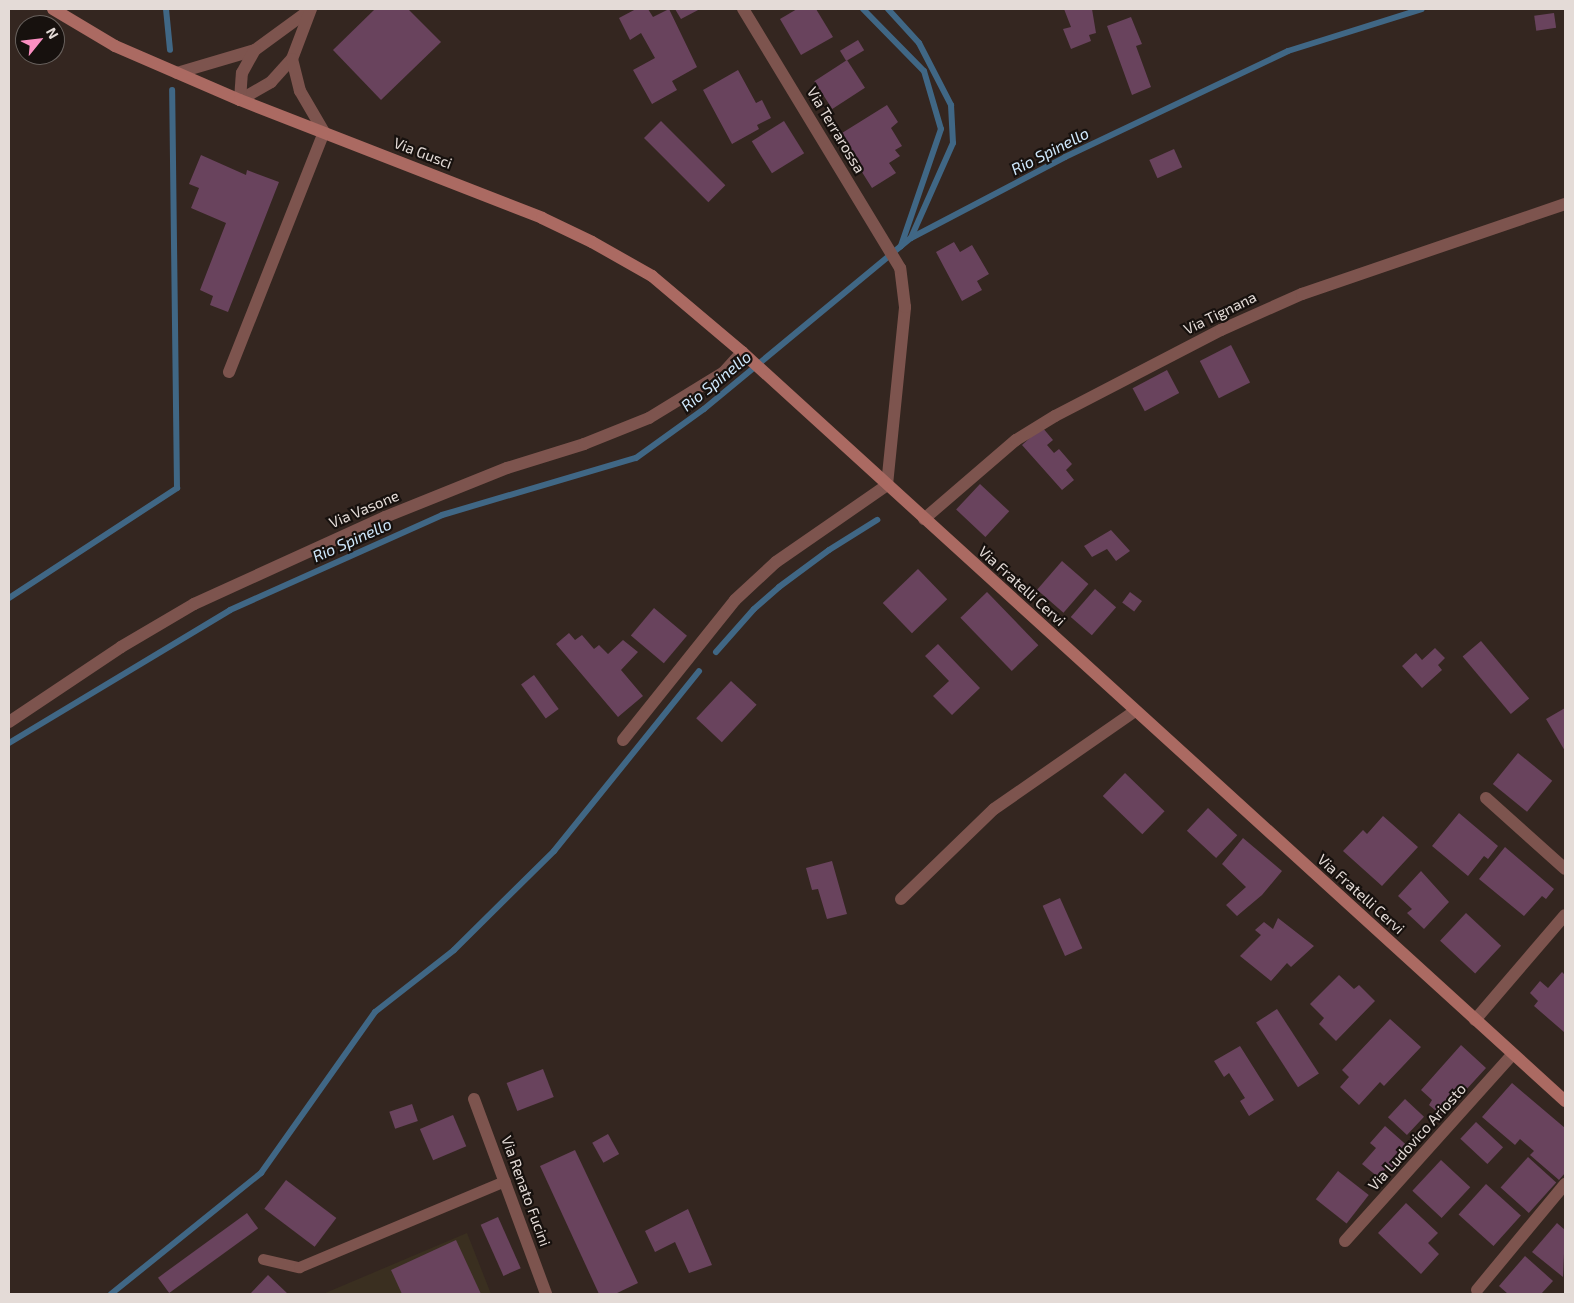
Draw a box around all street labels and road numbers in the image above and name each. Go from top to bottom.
street label: Via Terrarossa [803,84,869,176]
street label: Via Gusci [391,134,455,172]
street label: Via Tignana [1180,288,1260,338]
street label: Via Vasone [326,486,402,532]
street label: Via Fratelli Cervi [975,542,1069,630]
street label: Via Fratelli Cervi [1314,850,1408,938]
street label: Via Ludovico Ariosto [1364,1080,1470,1194]
street label: Via Renato Fucini [498,1133,554,1249]

